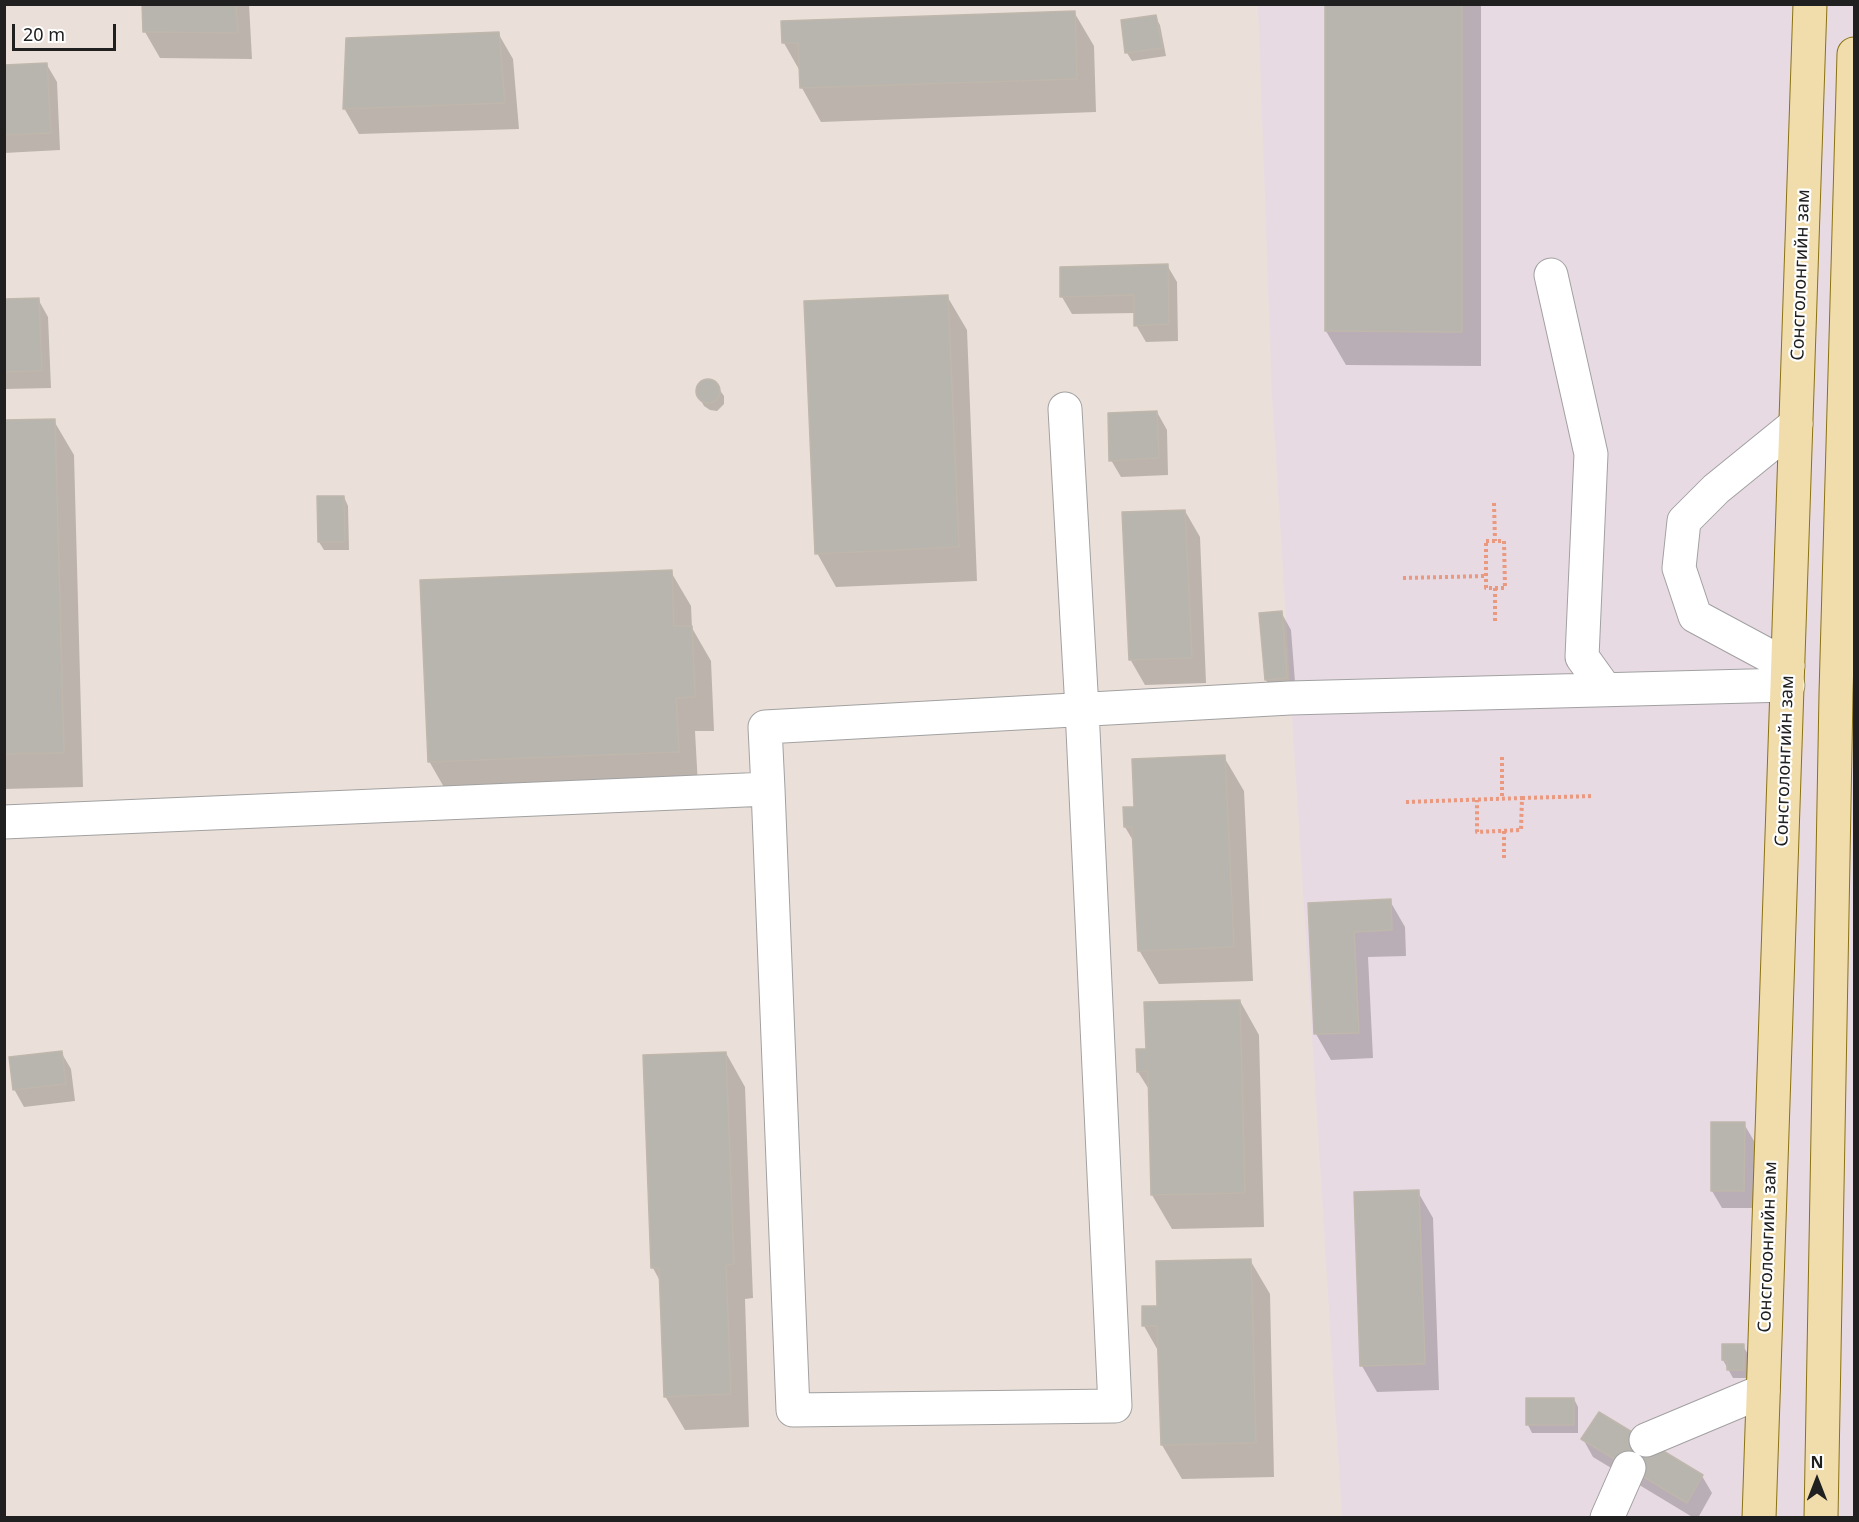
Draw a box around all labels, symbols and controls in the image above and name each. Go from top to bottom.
scale bar [15,12,118,50]
text: 20 m [23,22,65,46]
street label: Сонсголонгийн зам [1787,189,1815,361]
street label: Сонсголонгийн зам [1771,675,1799,847]
street label: Сонсголонгийн зам [1754,1161,1782,1333]
north arrow [1787,1450,1847,1510]
text: N [1810,1451,1824,1473]

